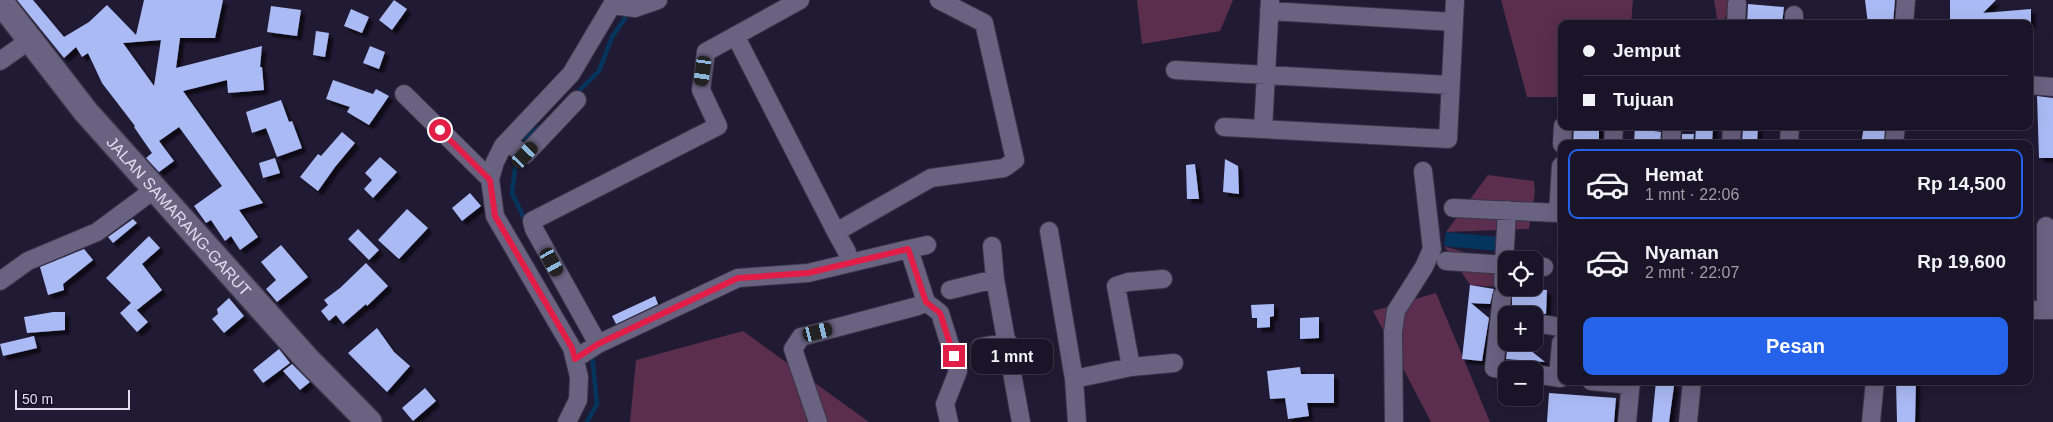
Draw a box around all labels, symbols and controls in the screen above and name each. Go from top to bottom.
text: Jemput [1613,40,1681,61]
car [693,55,712,87]
text: Tujuan [1613,89,1674,110]
route start [429,119,451,141]
street label: JALAN SAMARANG-GARUT [103,133,254,299]
car [509,139,540,171]
icon: car [1585,162,1630,207]
text: Hemat [1645,164,1703,185]
text: Rp 14,500 [1917,173,2006,194]
text: 1 mnt · 22:06 [1645,186,1739,203]
icon: car [1585,240,1630,285]
text: Nyaman [1645,242,1719,263]
car [538,245,565,279]
map controls [1498,251,1543,406]
button: locate [1498,251,1543,296]
text: Rp 19,600 [1917,251,2006,272]
text: 2 mnt · 22:07 [1645,264,1739,281]
button: + [1498,306,1543,351]
button: Pesan [1583,317,2008,375]
car [801,321,834,343]
callout: 1 mnt [972,338,1054,374]
route end [943,345,965,367]
text: 1 mnt [991,348,1033,365]
button: − [1498,361,1543,406]
scale bar [15,387,130,410]
text: 50 m [22,391,53,407]

